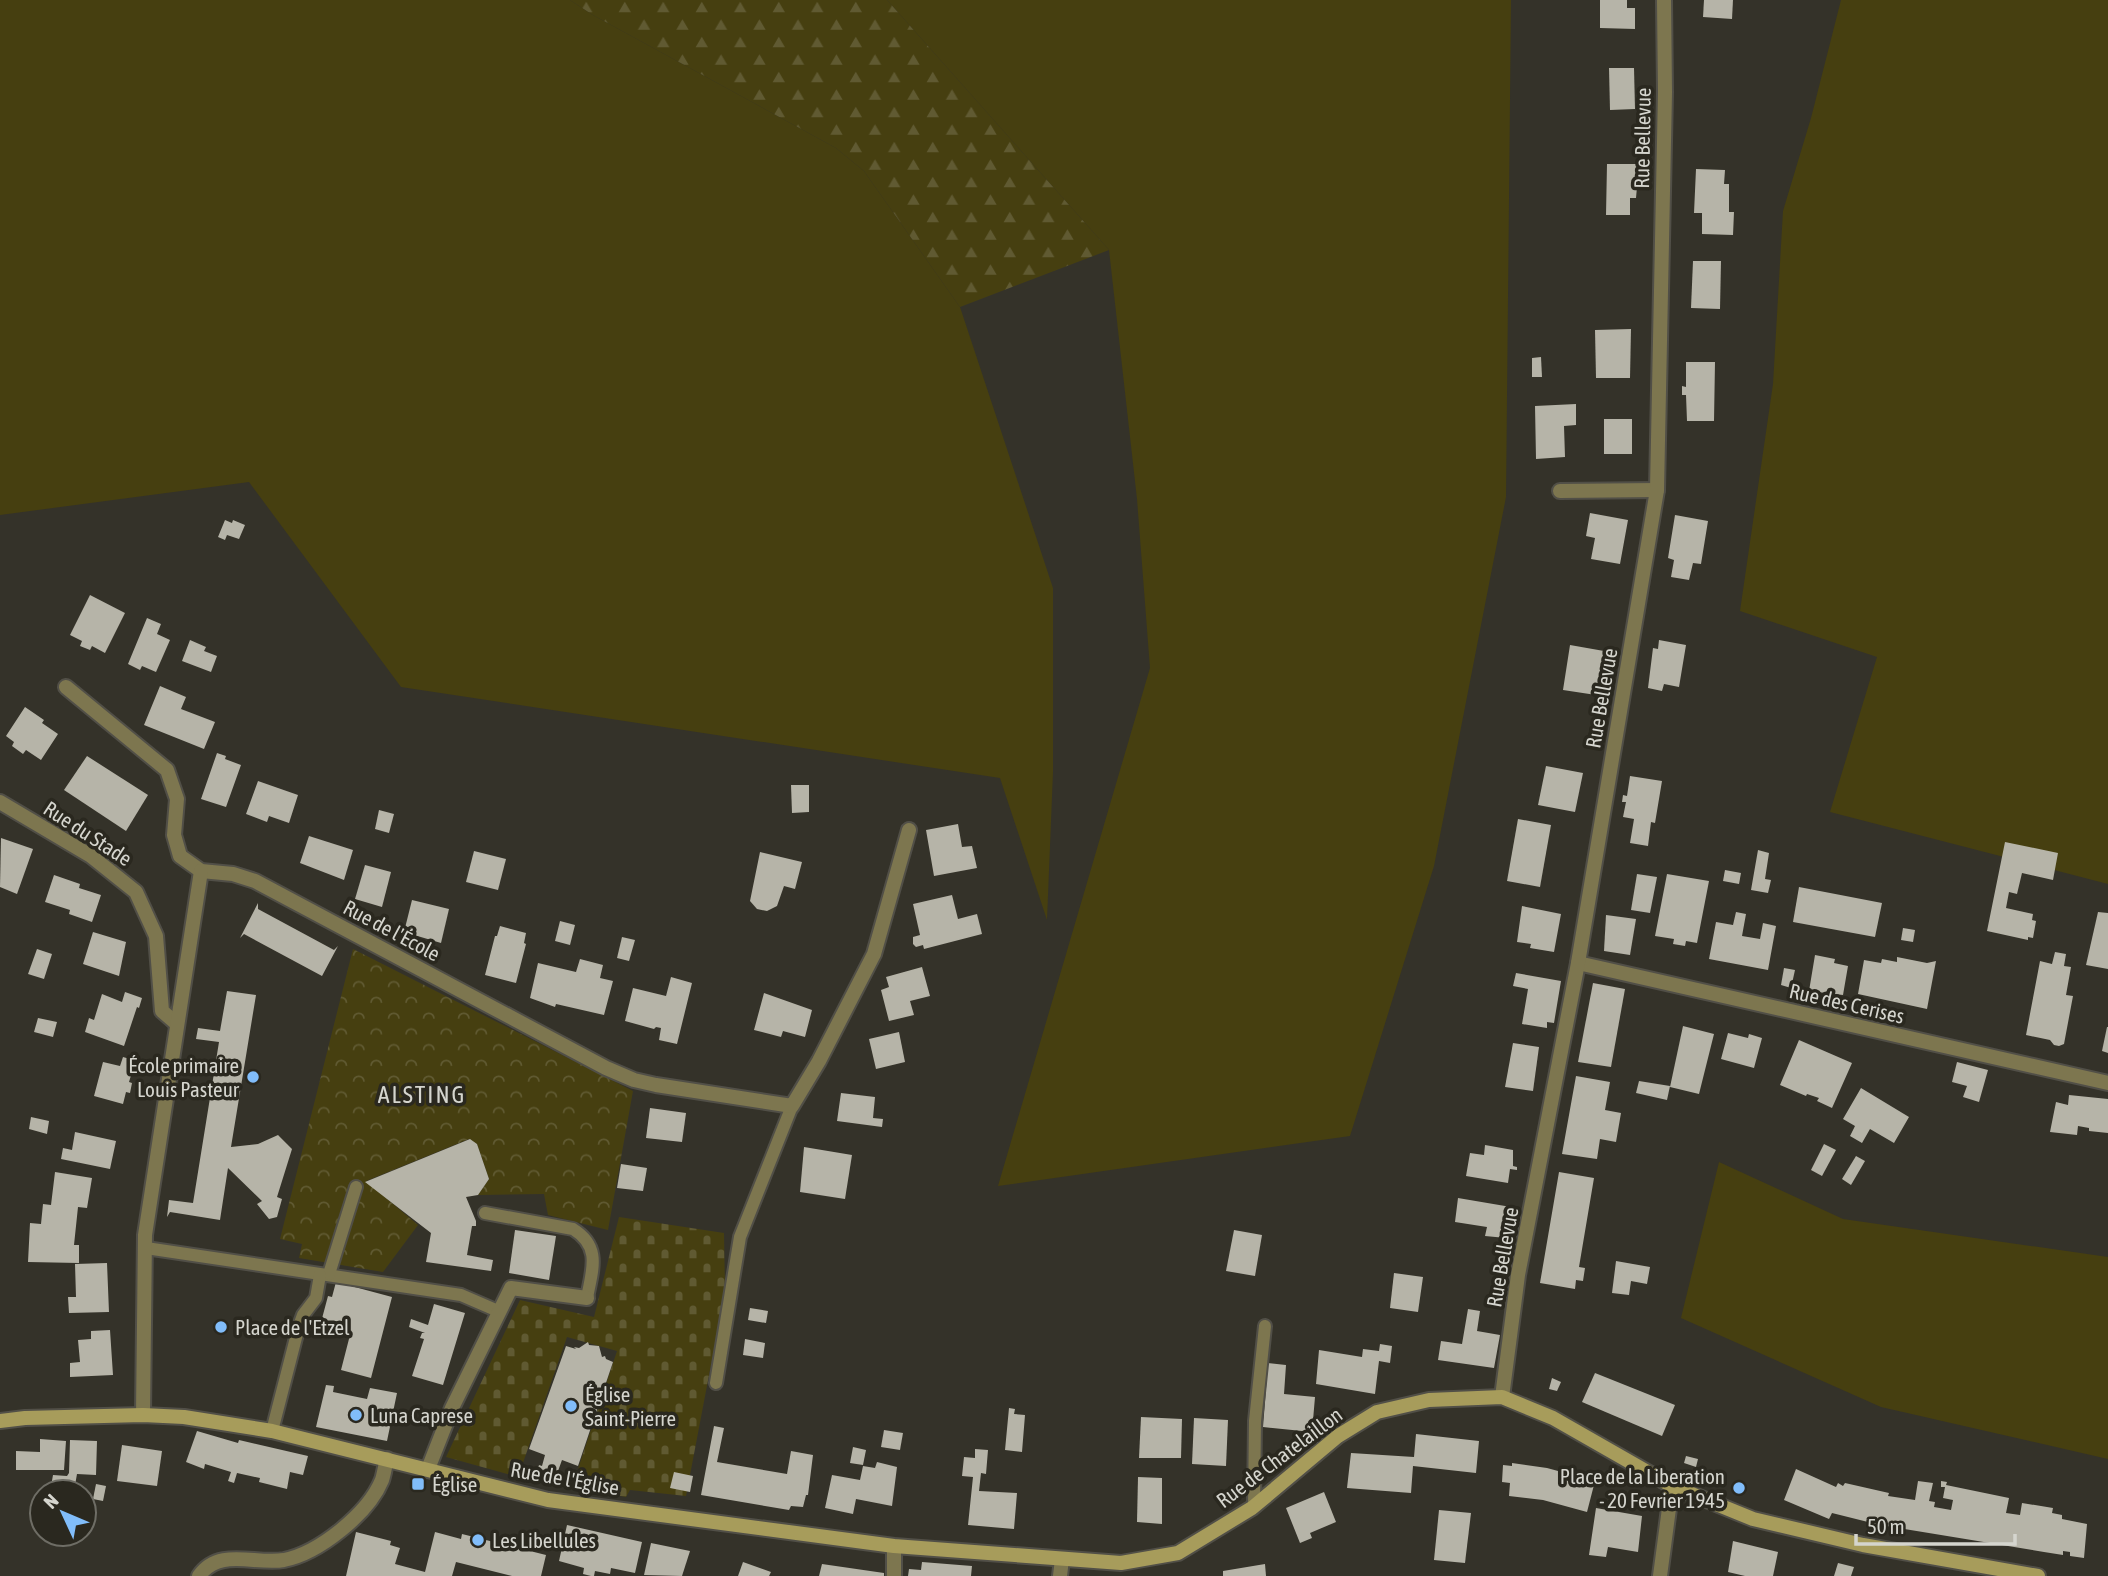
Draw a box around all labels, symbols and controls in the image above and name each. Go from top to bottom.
street label: Rue Bellevue [1629,87,1655,189]
street label: Rue Bellevue [1580,646,1622,750]
street label: Rue du Stade [39,796,137,870]
street label: Rue de l'École [340,895,444,965]
street label: Rue des Cerises [1787,978,1907,1028]
place label: École primaire Louis Pasteur [128,1053,240,1101]
marker: École primaire Louis Pasteur [245,1069,261,1085]
district label: ALSTING [378,1081,466,1108]
street label: Rue Bellevue [1481,1205,1523,1309]
place label: Place de l'Etzel [235,1315,350,1339]
marker: Place de l'Etzel [213,1319,229,1335]
place label: Église Saint-Pierre [585,1382,676,1430]
marker: Église Saint-Pierre [563,1398,579,1414]
street label: Rue de Chatelaillon [1211,1402,1347,1512]
place label: Luna Caprese [370,1403,473,1427]
marker: Luna Caprese [348,1407,364,1423]
street label: Rue de l'Église [509,1457,621,1499]
place label: Place de la Liberation - 20 Fevrier 1945 [1560,1464,1725,1512]
place label: Église [432,1472,477,1496]
marker: Église [410,1476,426,1492]
north arrow [28,1478,98,1548]
marker: Place de la Liberation - 20 Fevrier 1945 [1731,1480,1747,1496]
text: N [39,1490,63,1513]
scale bar [1856,1502,2015,1546]
text: 50 m [1867,1514,1905,1538]
place label: Les Libellules [492,1528,596,1552]
marker: Les Libellules [470,1532,486,1548]

